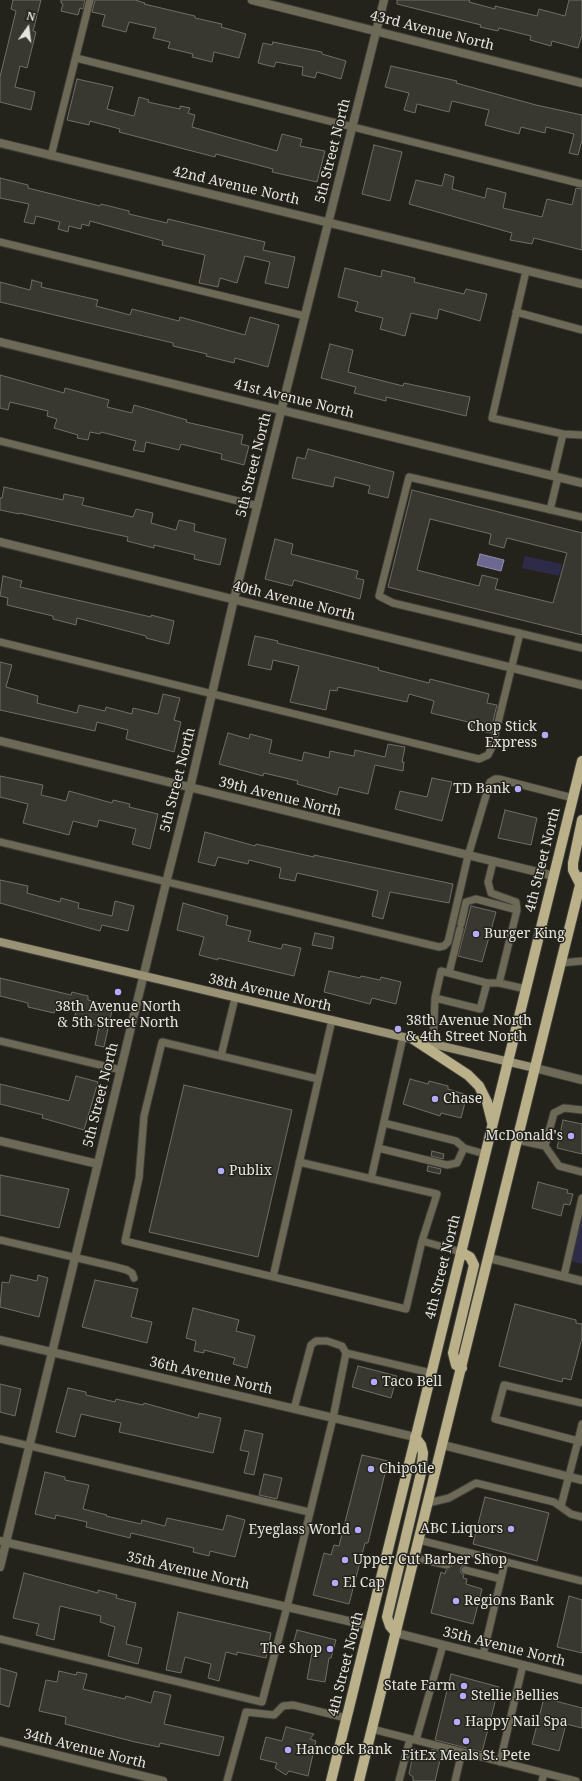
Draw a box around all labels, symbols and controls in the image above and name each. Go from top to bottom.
street label: 43rd Avenue North [368,7,496,55]
north arrow [8,8,48,48]
text: N [25,8,37,24]
street label: 5th Street North [312,97,354,205]
street label: 42nd Avenue North [171,163,301,209]
street label: 41st Avenue North [232,376,356,422]
street label: 5th Street North [233,411,275,519]
street label: 40th Avenue North [231,578,357,624]
place label: Chop Stick Express [467,719,537,752]
street label: 5th Street North [157,726,199,834]
marker: Chop Stick Express [540,730,550,740]
street label: 39th Avenue North [217,774,343,820]
place label: TD Bank [453,781,510,797]
marker: TD Bank [513,784,523,794]
street label: 4th Street North [522,806,564,914]
place label: Burger King [484,926,565,942]
marker: Burger King [471,929,481,939]
street label: 38th Avenue North [207,971,333,1015]
marker: 38th Avenue North & 5th Street North [113,987,123,997]
place label: 38th Avenue North & 5th Street North [55,999,181,1032]
place label: 38th Avenue North & 4th Street North [406,1013,532,1046]
marker: 38th Avenue North & 4th Street North [393,1024,403,1034]
street label: 5th Street North [80,1041,122,1149]
place label: Chase [443,1091,482,1107]
marker: Chase [430,1094,440,1104]
place label: McDonald's [485,1128,563,1144]
marker: McDonald's [566,1131,576,1141]
place label: Publix [229,1163,272,1179]
marker: Publix [216,1166,226,1176]
street label: 4th Street North [422,1213,464,1321]
street label: 36th Avenue North [148,1354,274,1398]
place label: Taco Bell [382,1374,442,1390]
marker: Taco Bell [369,1377,379,1387]
place label: Chipotle [379,1461,434,1477]
marker: Chipotle [366,1464,376,1474]
place label: ABC Liquors [420,1521,503,1537]
place label: Eyeglass World [248,1522,350,1538]
marker: ABC Liquors [506,1524,516,1534]
marker: Eyeglass World [353,1525,363,1535]
street label: 35th Avenue North [125,1549,251,1593]
place label: Upper Cut Barber Shop [353,1552,507,1568]
marker: Upper Cut Barber Shop [340,1555,350,1565]
place label: El Cap [343,1575,385,1591]
marker: El Cap [330,1578,340,1588]
place label: Regions Bank [464,1593,554,1609]
marker: Regions Bank [451,1596,461,1606]
street label: 4th Street North [325,1610,367,1718]
street label: 35th Avenue North [441,1624,567,1670]
place label: The Shop [260,1641,322,1657]
marker: The Shop [325,1644,335,1654]
place label: State Farm [384,1678,456,1694]
marker: State Farm [459,1681,469,1691]
place label: Stellie Bellies [471,1688,559,1704]
marker: Stellie Bellies [458,1691,468,1701]
place label: Happy Nail Spa [465,1714,568,1730]
marker: Happy Nail Spa [452,1717,462,1727]
street label: 34th Avenue North [22,1726,148,1772]
marker: FitEx Meals St. Pete [461,1736,471,1746]
place label: Hancock Bank [296,1742,392,1758]
marker: Hancock Bank [283,1745,293,1755]
place label: FitEx Meals St. Pete [402,1748,530,1764]

